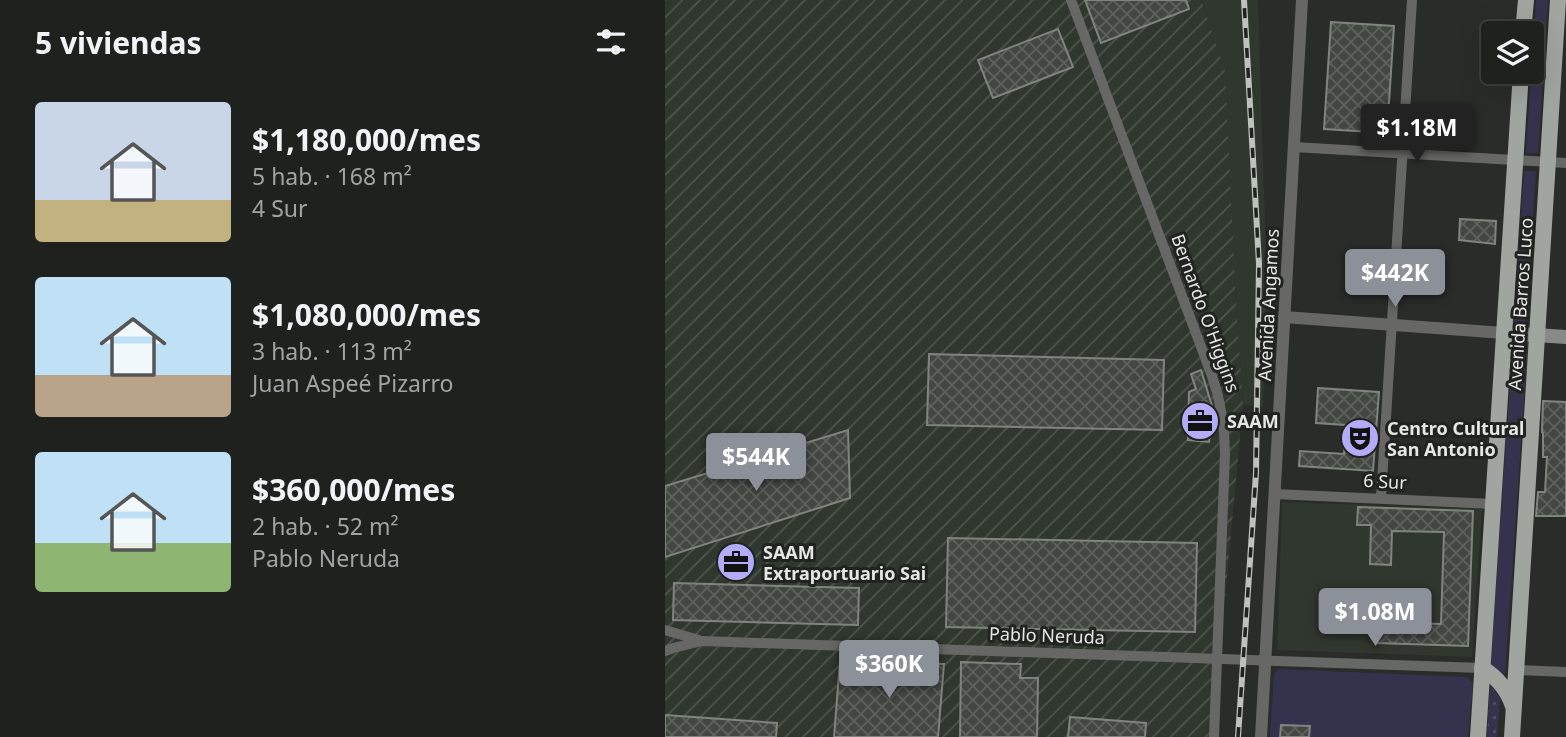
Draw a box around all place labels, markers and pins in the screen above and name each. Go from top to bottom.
pin: $1.18M [1360,104,1474,164]
pin: $442K [1346,250,1444,309]
office icon: SAAM [1179,400,1221,442]
place label: SAAM [1227,409,1279,433]
place label: Centro Cultural San Antonio [1387,416,1524,461]
theatre icon: Centro Cultural San Antonio [1339,417,1381,459]
pin: $544K [707,434,805,493]
place label: SAAM Extraportuario Sai [763,540,926,585]
office icon: SAAM Extraportuario Sai [715,541,757,583]
pin: $1.08M [1318,588,1432,648]
pin: $360K [840,640,938,700]

